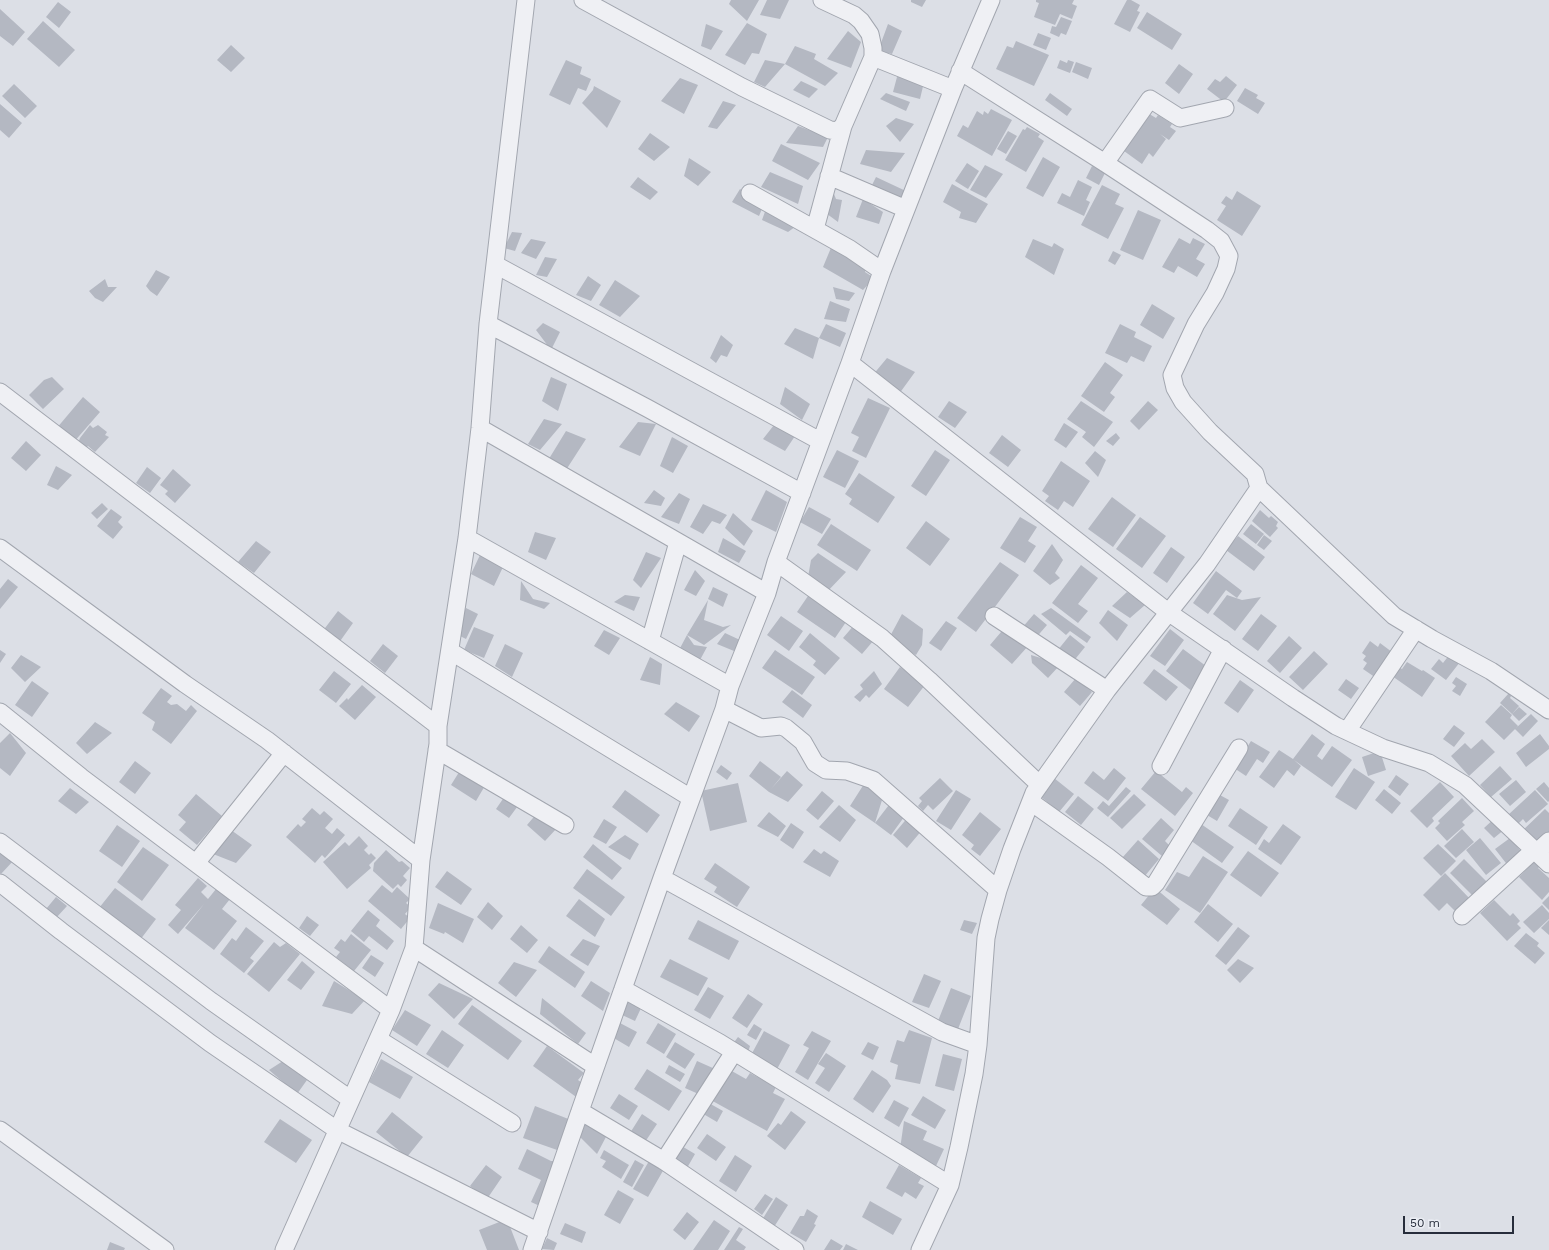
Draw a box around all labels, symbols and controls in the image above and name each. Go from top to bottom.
scale bar [1405,1208,1516,1234]
text: 50 m [1410,1216,1440,1230]

